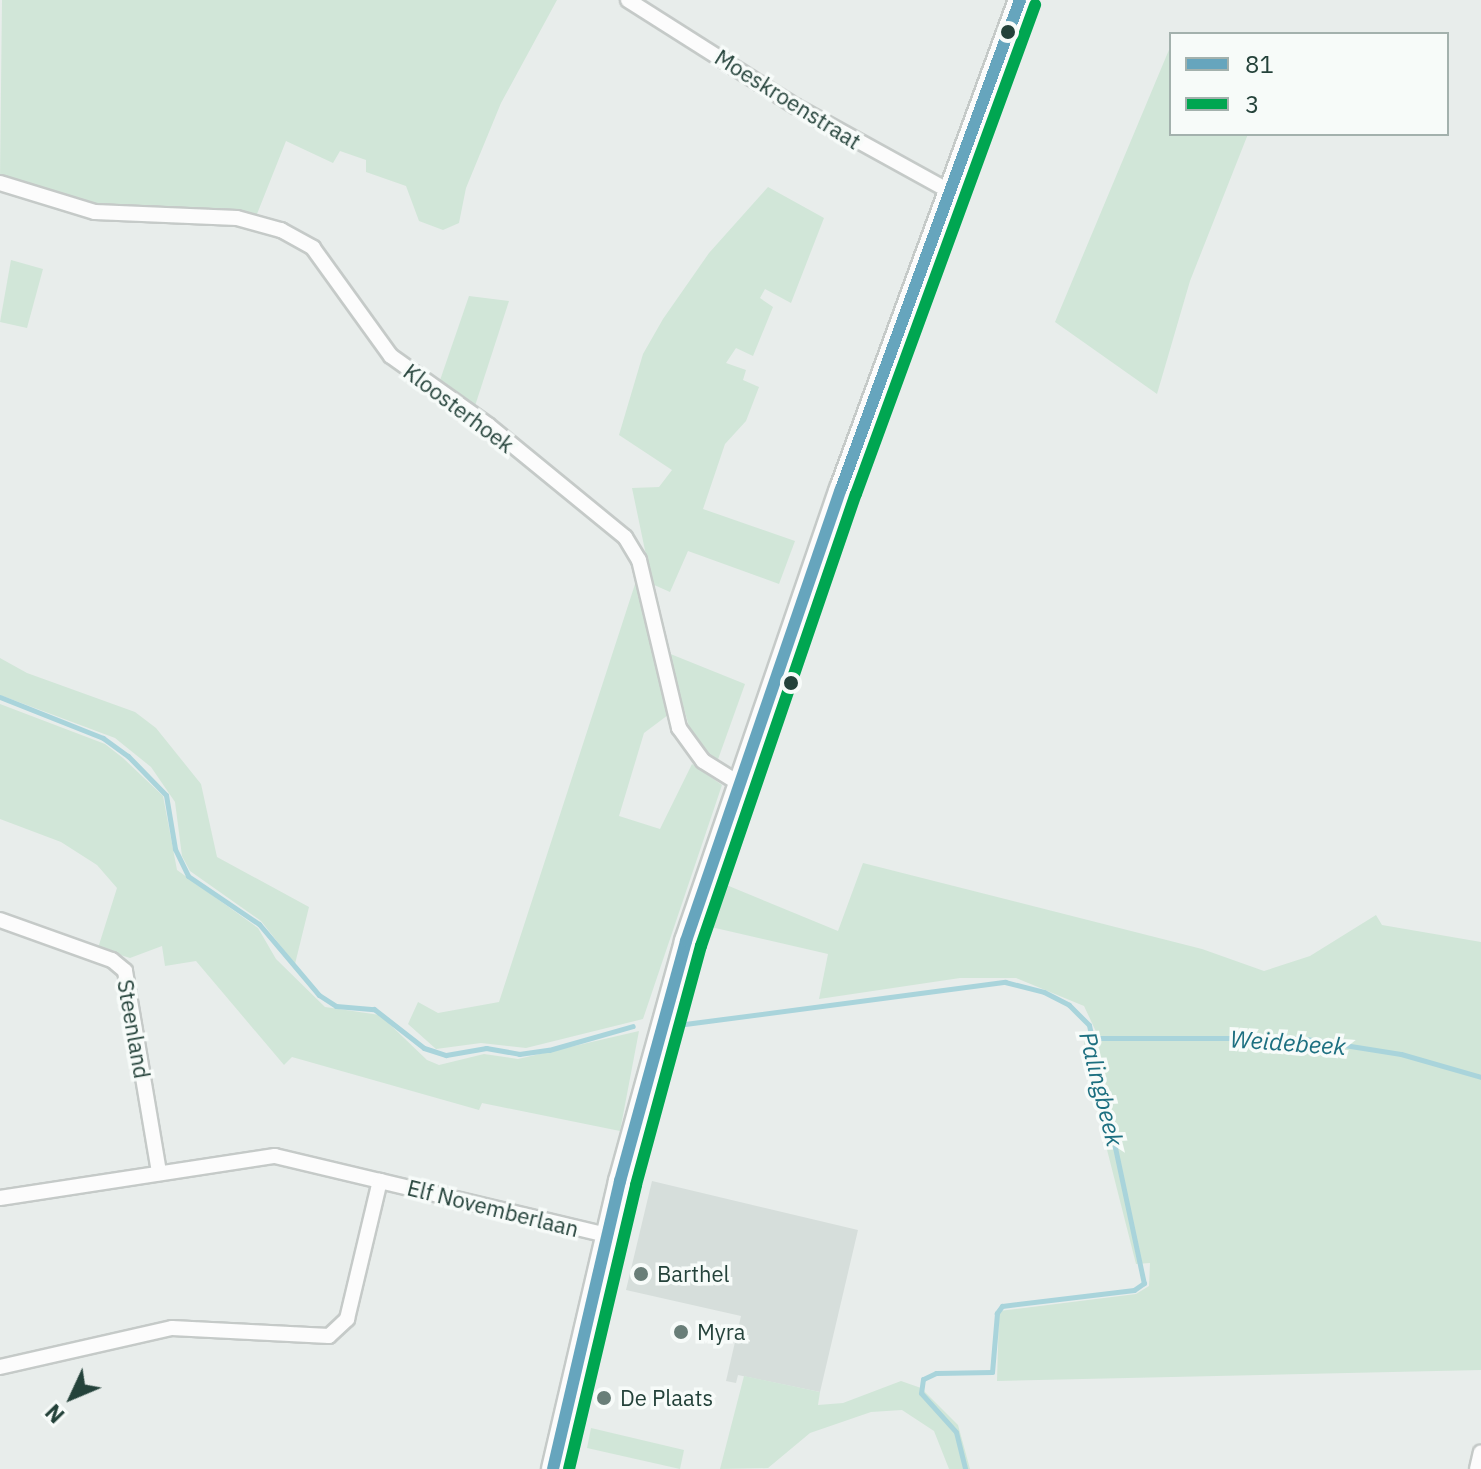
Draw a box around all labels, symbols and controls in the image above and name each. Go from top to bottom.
unlabelled marker [1000,24,1016,40]
legend [1169,32,1449,136]
street label: Moeskroenstraat [710,44,866,154]
text: 81 [1245,48,1274,80]
text: 3 [1245,88,1259,120]
street label: Kloosterhoek [399,358,519,458]
unlabelled marker [783,675,799,691]
street label: Steenland [112,977,156,1081]
water label: Weidebeek [1229,1025,1347,1061]
water label: Palingbeek [1073,1029,1129,1149]
street label: Elf Novemberlaan [405,1174,581,1242]
place label: Barthel [657,1261,730,1287]
marker: Barthel [632,1265,650,1283]
place label: Myra [697,1319,746,1345]
marker: Myra [672,1323,690,1341]
north arrow [32,1357,112,1437]
place label: De Plaats [620,1385,713,1411]
marker: De Plaats [595,1389,613,1407]
text: N [38,1398,70,1430]

